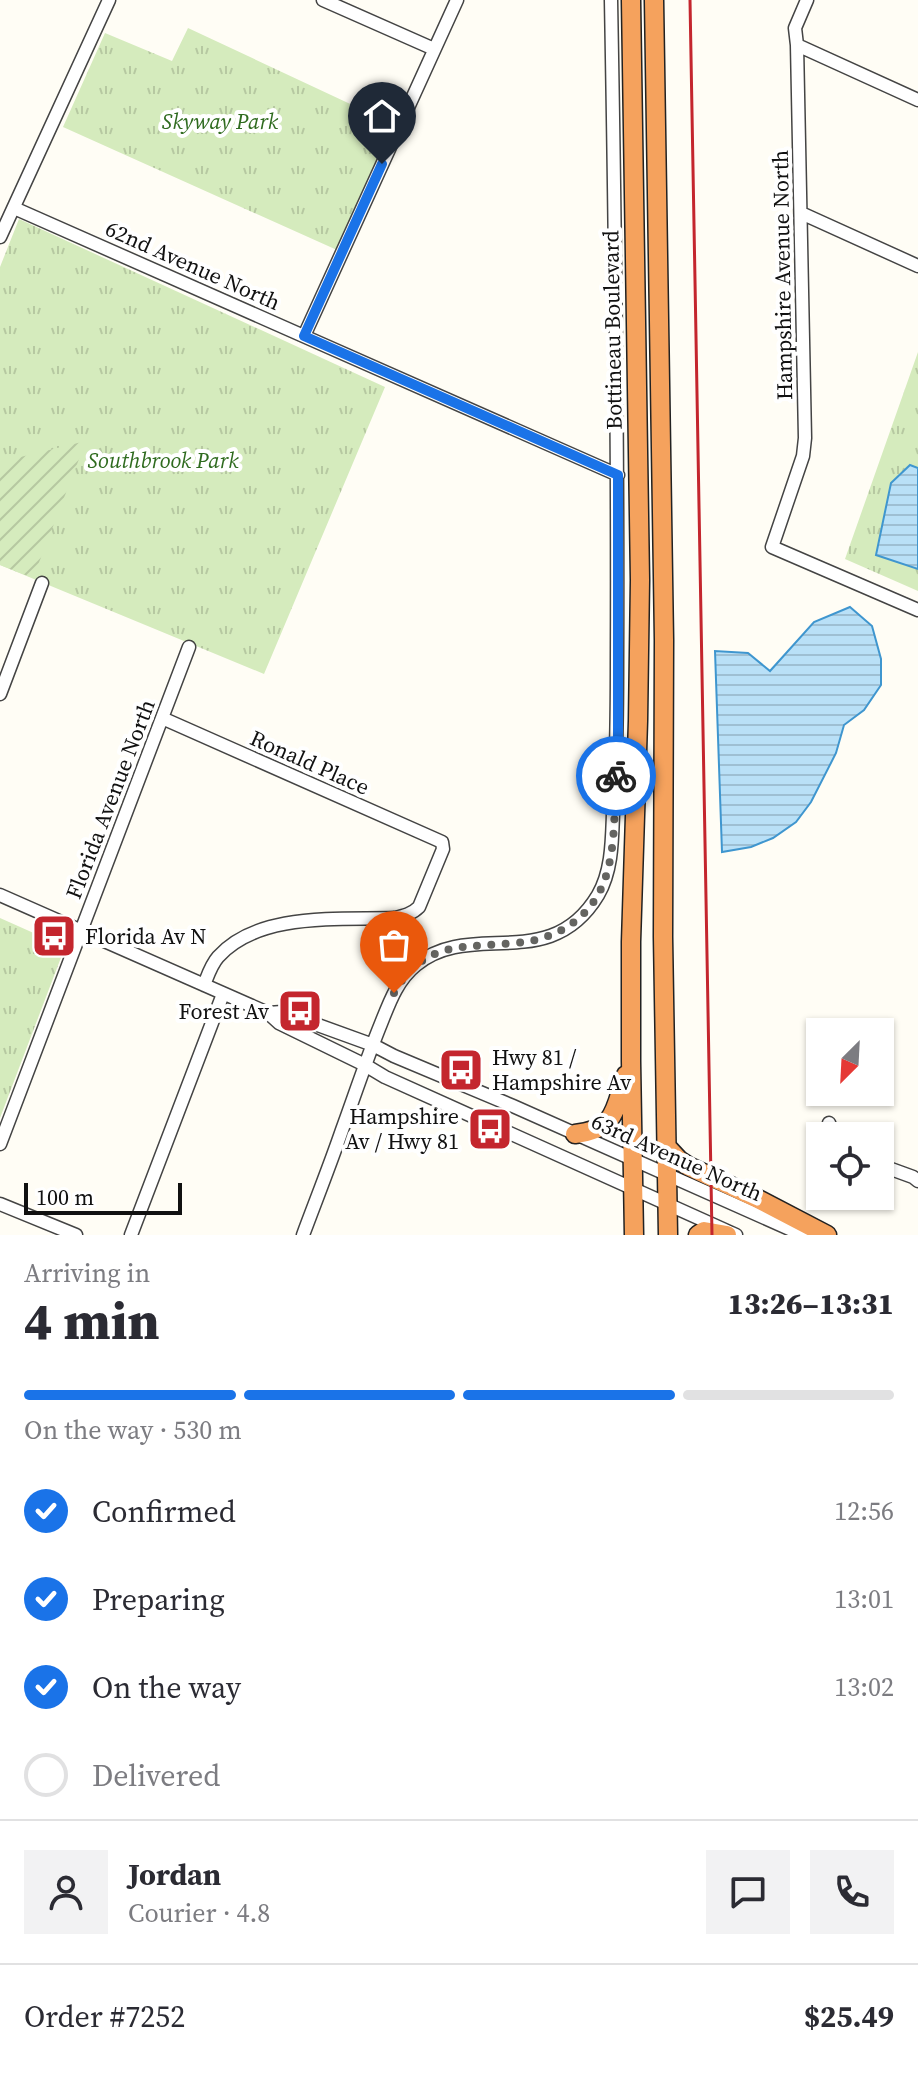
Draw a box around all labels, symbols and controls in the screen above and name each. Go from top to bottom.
pin [348,82,416,164]
icon: home [360,94,404,138]
park label: Skyway Park [162,106,279,136]
street label: Hampshire Avenue North [765,150,799,400]
street label: 62nd Avenue North [101,213,285,317]
street label: Bottineau Boulevard [595,229,629,430]
park label: Southbrook Park [87,445,239,475]
street label: Florida Avenue North [58,695,162,903]
street label: Ronald Place [246,722,374,802]
courier [576,736,656,816]
icon: bike [594,754,638,798]
pin [360,911,428,993]
bus stop icon: Florida Av N [30,912,78,960]
place label: Florida Av N [85,921,207,951]
icon: bag [372,923,416,967]
bus stop icon: Forest Av [276,987,324,1035]
place label: Forest Av [179,996,269,1026]
north arrow [806,1018,894,1106]
map controls [806,1018,894,1210]
place label: Hwy 81 / Hampshire Av [492,1042,631,1097]
bus stop icon: Hwy 81 / Hampshire Av [437,1046,485,1094]
place label: Hampshire Av / Hwy 81 [345,1101,459,1156]
bus stop icon: Hampshire Av / Hwy 81 [466,1105,514,1153]
street label: 63rd Avenue North [587,1106,767,1208]
button: locate [806,1122,894,1210]
scale bar [24,1179,182,1215]
text: 100 m [36,1182,94,1212]
text: Arriving in [24,1255,150,1291]
text: 13:26–13:31 [727,1283,894,1324]
text: 4 min [24,1285,160,1356]
text: On the way · 530 m [24,1412,242,1448]
icon: check [24,1489,68,1533]
text: Confirmed [92,1491,236,1532]
text: 12:56 [834,1493,894,1529]
icon: check [24,1577,68,1621]
text: Preparing [92,1579,225,1620]
text: 13:01 [834,1581,894,1617]
icon: check [24,1665,68,1709]
text: On the way [92,1667,241,1708]
text: 13:02 [834,1669,894,1705]
text: Delivered [92,1755,220,1796]
button: person [24,1850,108,1934]
button: chat [706,1850,790,1934]
button: phone [810,1850,894,1934]
text: Jordan [128,1854,221,1895]
text: Courier · 4.8 [128,1895,270,1931]
text: Order #7252 [24,1996,185,2037]
text: $25.49 [804,1996,894,2037]

